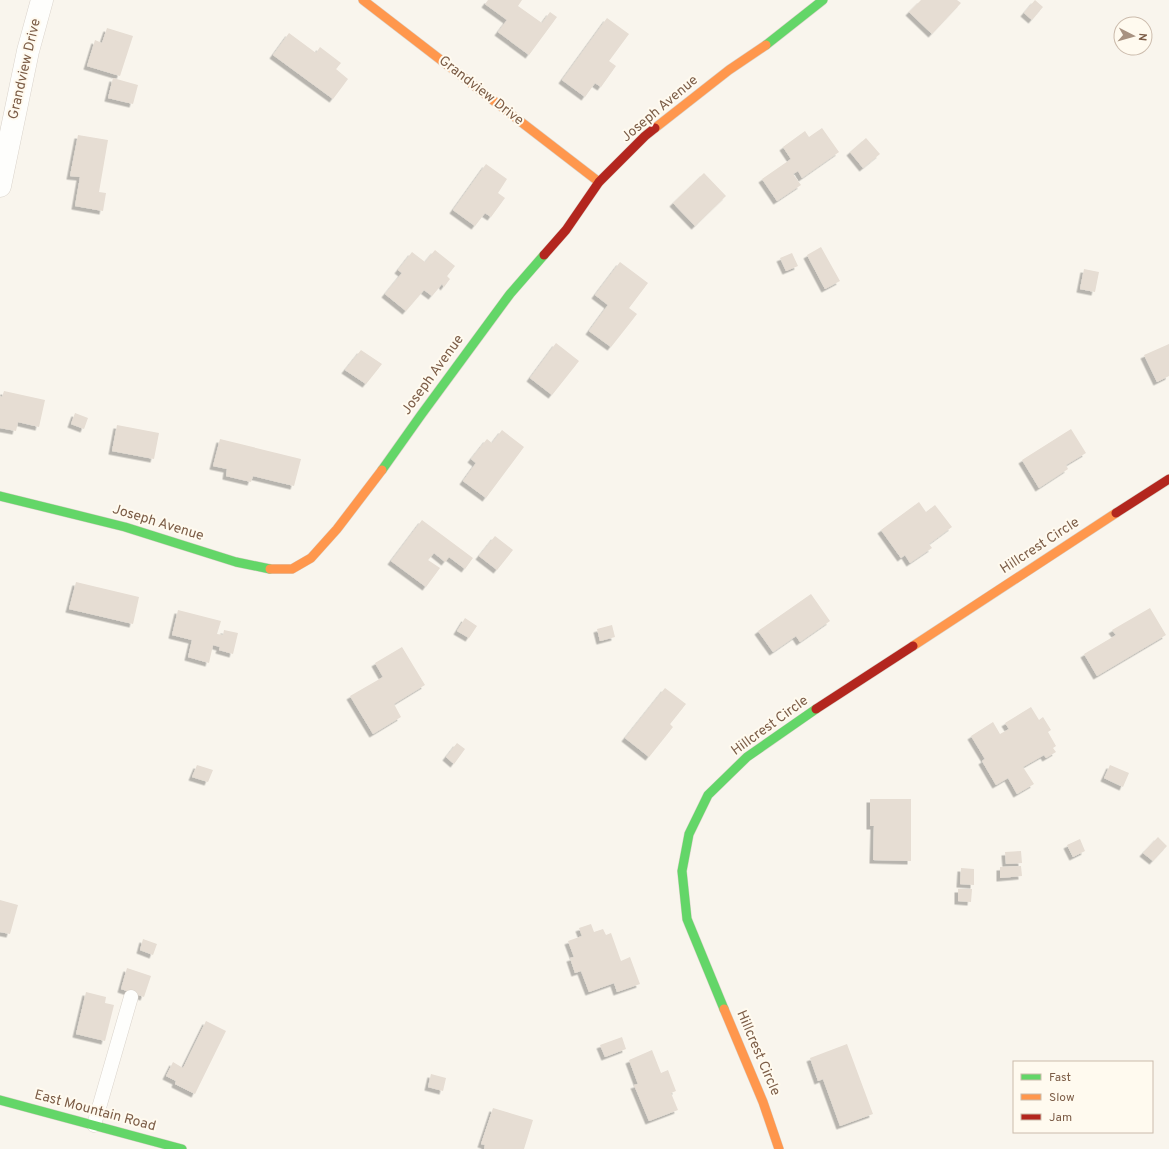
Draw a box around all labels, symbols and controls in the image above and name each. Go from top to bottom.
north arrow [1113,16,1153,56]
street label: Grandview Drive [5,17,45,121]
text: N [1135,32,1149,42]
street label: Grandview Drive [435,53,527,129]
street label: Joseph Avenue [618,72,702,146]
street label: Joseph Avenue [398,332,468,418]
street label: Joseph Avenue [110,501,206,545]
street label: Hillcrest Circle [997,514,1083,578]
street label: Hillcrest Circle [728,692,812,760]
street label: Hillcrest Circle [732,1008,784,1098]
legend [1013,1061,1153,1133]
text: Fast [1049,1070,1071,1086]
street label: East Mountain Road [32,1087,158,1135]
text: Slow [1049,1090,1075,1106]
text: Jam [1049,1110,1072,1126]

